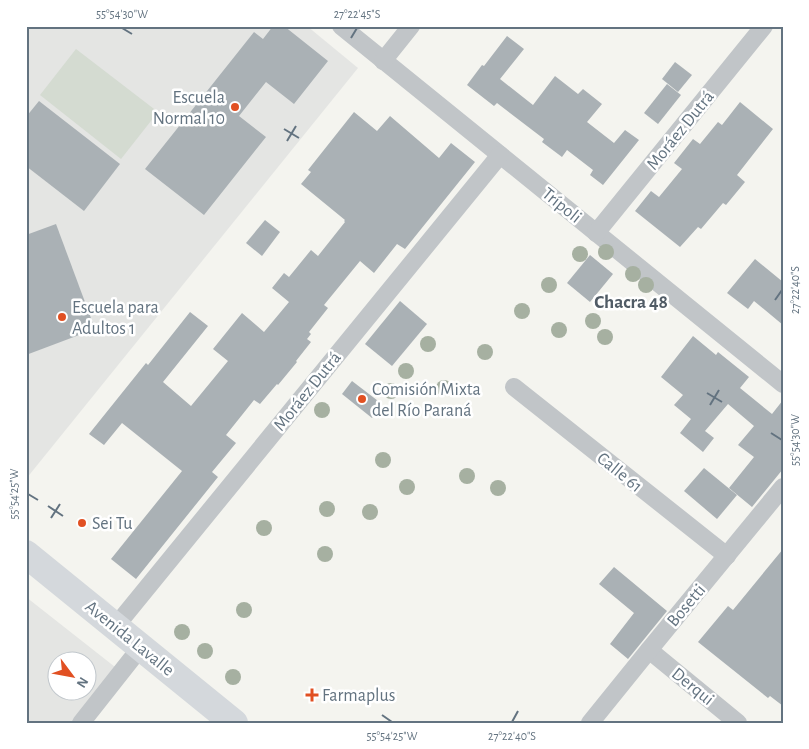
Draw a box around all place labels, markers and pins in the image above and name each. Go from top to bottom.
place label: Escuela Normal 10 [153,89,225,128]
marker: Escuela Normal 10 [229,101,241,113]
place label: Escuela para Adultos 1 [72,299,159,338]
marker: Escuela para Adultos 1 [56,311,68,323]
place label: Comisión Mixta del Río Paraná [372,381,481,420]
marker: Comisión Mixta del Río Paraná [356,393,368,405]
place label: Sei Tu [92,515,132,533]
marker: Sei Tu [76,517,88,529]
place label: Farmaplus [322,687,395,705]
marker: Farmaplus [306,689,318,701]

